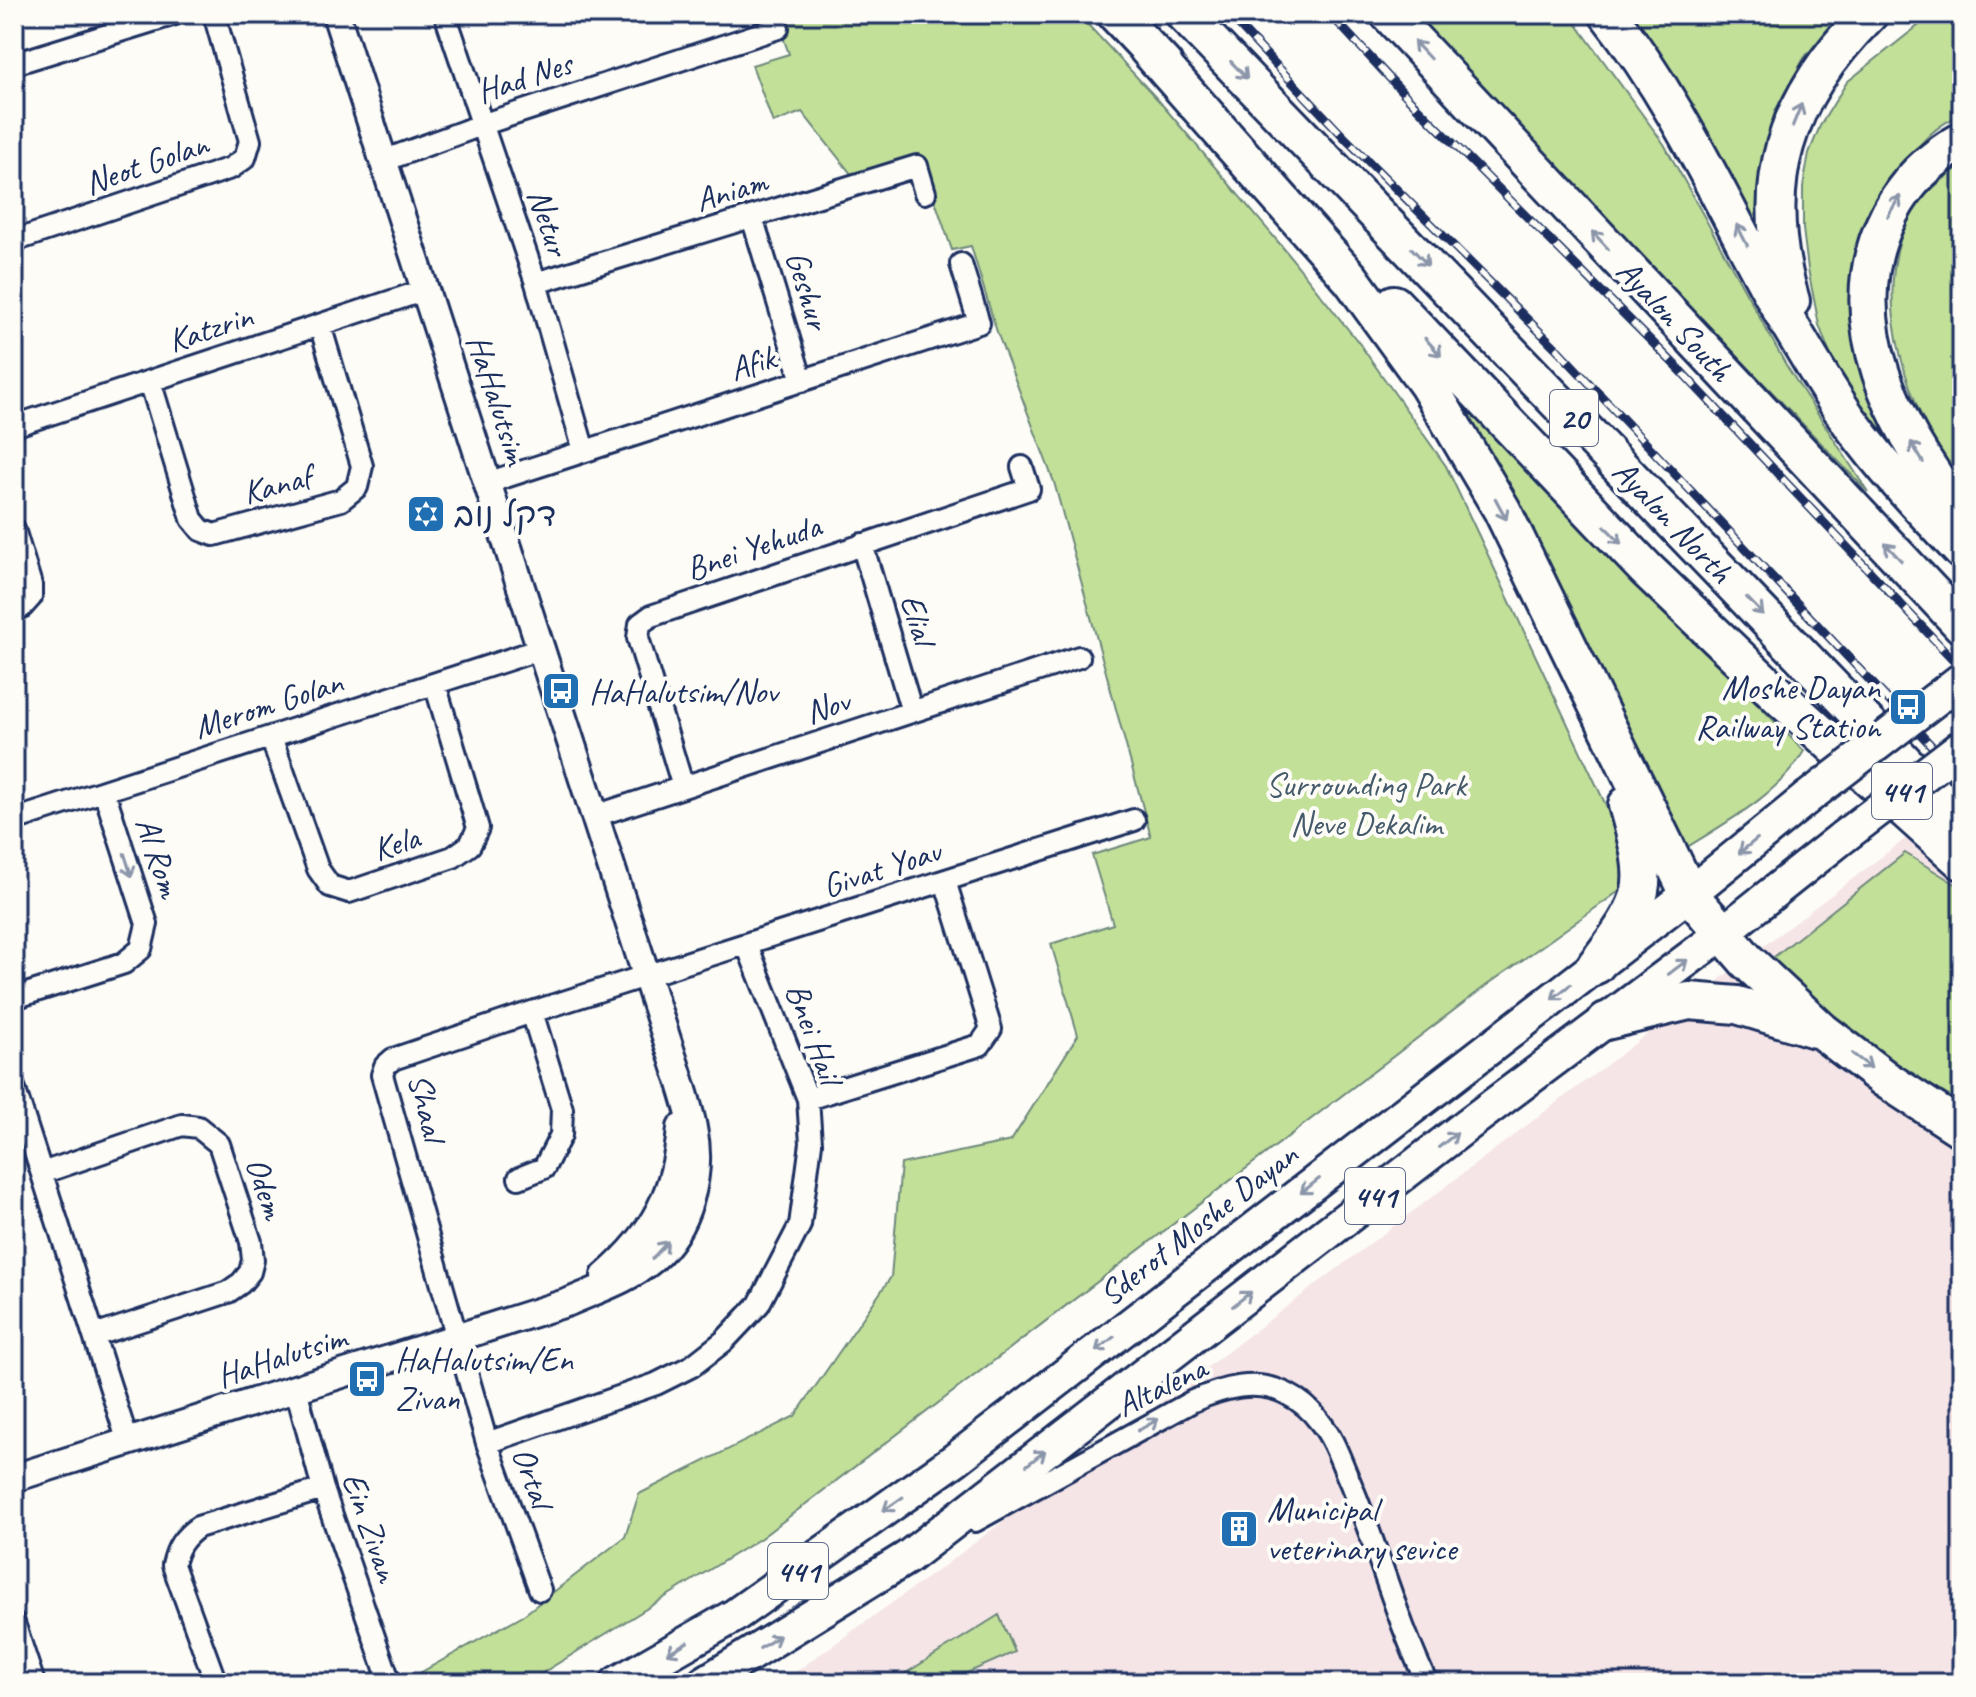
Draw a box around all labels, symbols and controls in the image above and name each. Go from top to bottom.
one-way arrow [1413,40,1432,60]
street label: Had Nes [471,41,579,113]
one-way arrow [1229,60,1248,79]
one-way arrow [1790,103,1805,128]
street label: Neot Golan [78,121,215,204]
street label: Aniam [690,158,774,221]
street label: Netur [518,183,581,264]
one-way arrow [1886,195,1902,218]
one-way arrow [1734,223,1749,247]
one-way arrow [1592,230,1610,250]
street label: Geshur [776,246,841,337]
one-way arrow [1410,247,1429,267]
street label: Ayalon South [1607,250,1744,391]
street label: Katzrin [162,294,259,362]
street label: HaHalutsim [457,329,540,472]
street label: Afik [724,335,783,390]
one-way arrow [1424,337,1443,357]
road number: 20 [1550,390,1598,446]
one-way arrow [1908,441,1924,464]
street label: Ayalon North [1604,450,1743,592]
street label: Kanaf [238,452,323,514]
synagogue icon: דקל נוב [405,493,447,535]
place label: דקל נוב [454,493,556,536]
one-way arrow [1494,497,1510,521]
street label: Bnei Yehuda [680,503,828,590]
one-way arrow [1603,525,1622,544]
one-way arrow [1884,543,1903,562]
street label: Elial [891,589,947,655]
one-way arrow [1745,596,1764,616]
street label: Merom Golan [188,659,349,748]
place label: Moshe Dayan Railway Station [1696,666,1882,748]
bus stop icon: HaHalutsim/Nov [540,670,582,712]
place label: HaHalutsim/Nov [589,670,780,713]
street label: Nov [800,678,857,733]
bus stop icon: Moshe Dayan Railway Station [1887,686,1929,728]
park label: Surrounding Park Neve Dekalim [1266,763,1469,845]
road number: 441 [1872,763,1932,819]
street label: Al Rom [126,811,193,905]
street label: Kela [367,815,427,871]
street label: Givat Yoav [817,828,948,907]
one-way arrow [1738,837,1759,855]
one-way arrow [122,853,137,878]
one-way arrow [1667,958,1688,975]
street label: Bnei Hail [776,977,854,1095]
one-way arrow [1550,984,1572,1001]
one-way arrow [1851,1053,1872,1070]
street label: Shaal [398,1069,457,1151]
street label: Sderot Moshe Dayan [1090,1132,1307,1315]
one-way arrow [1437,1132,1458,1149]
street label: Odem [236,1152,297,1226]
road number: 441 [1345,1168,1405,1224]
one-way arrow [1300,1177,1321,1194]
one-way arrow [651,1241,669,1261]
one-way arrow [1231,1291,1252,1308]
street label: HaHalutsim [211,1314,354,1397]
one-way arrow [1095,1336,1116,1353]
place label: HaHalutsim/En Zivan [395,1338,575,1420]
street label: Altalena [1109,1345,1216,1426]
bus stop icon: HaHalutsim/En Zivan [346,1358,388,1400]
one-way arrow [1136,1417,1160,1433]
street label: Ortal [502,1441,566,1519]
one-way arrow [1025,1450,1047,1467]
street label: Ein Zivan [332,1467,410,1589]
place label: Municipal veterinary sevice [1267,1488,1459,1570]
one-way arrow [882,1496,904,1512]
building icon: Municipal veterinary sevice [1218,1508,1260,1550]
road number: 441 [768,1543,828,1599]
one-way arrow [758,1634,781,1650]
one-way arrow [665,1641,689,1656]

